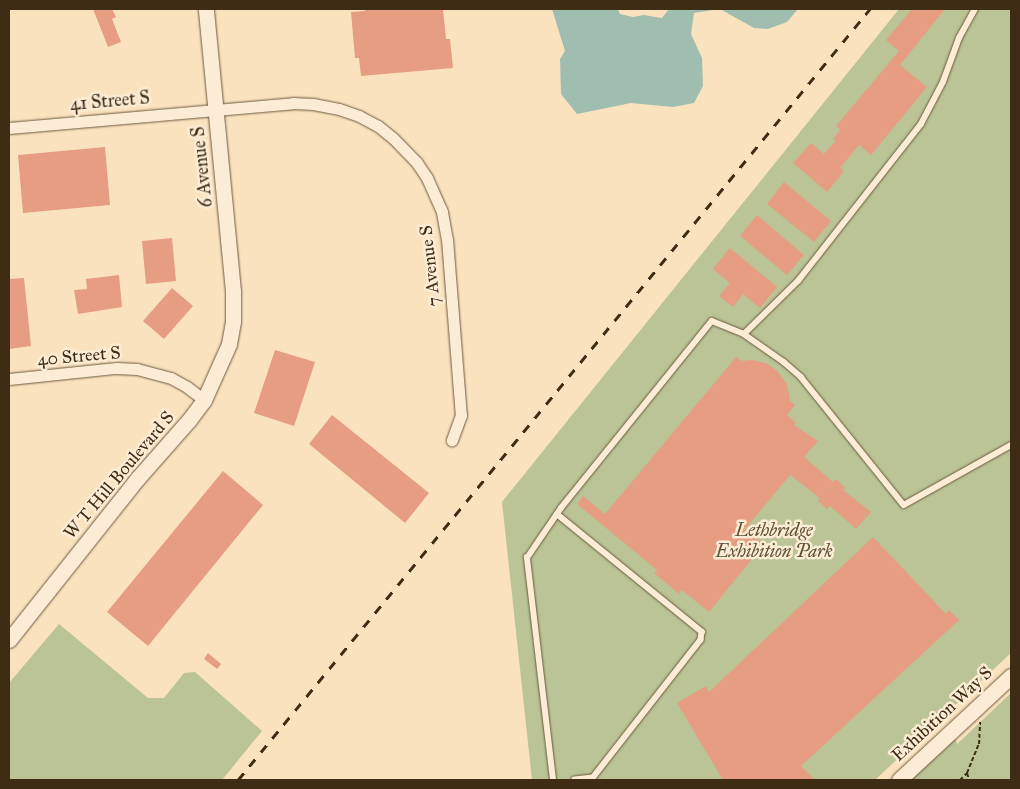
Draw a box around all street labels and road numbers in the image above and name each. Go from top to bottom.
street label: 41 Street S [69,87,151,115]
street label: 6 Avenue S [187,125,217,209]
street label: 7 Avenue S [415,224,445,308]
street label: 40 Street S [37,342,121,370]
street label: W T Hill Boulevard S [59,407,179,543]
street label: Exhibition Way S [887,662,997,766]

